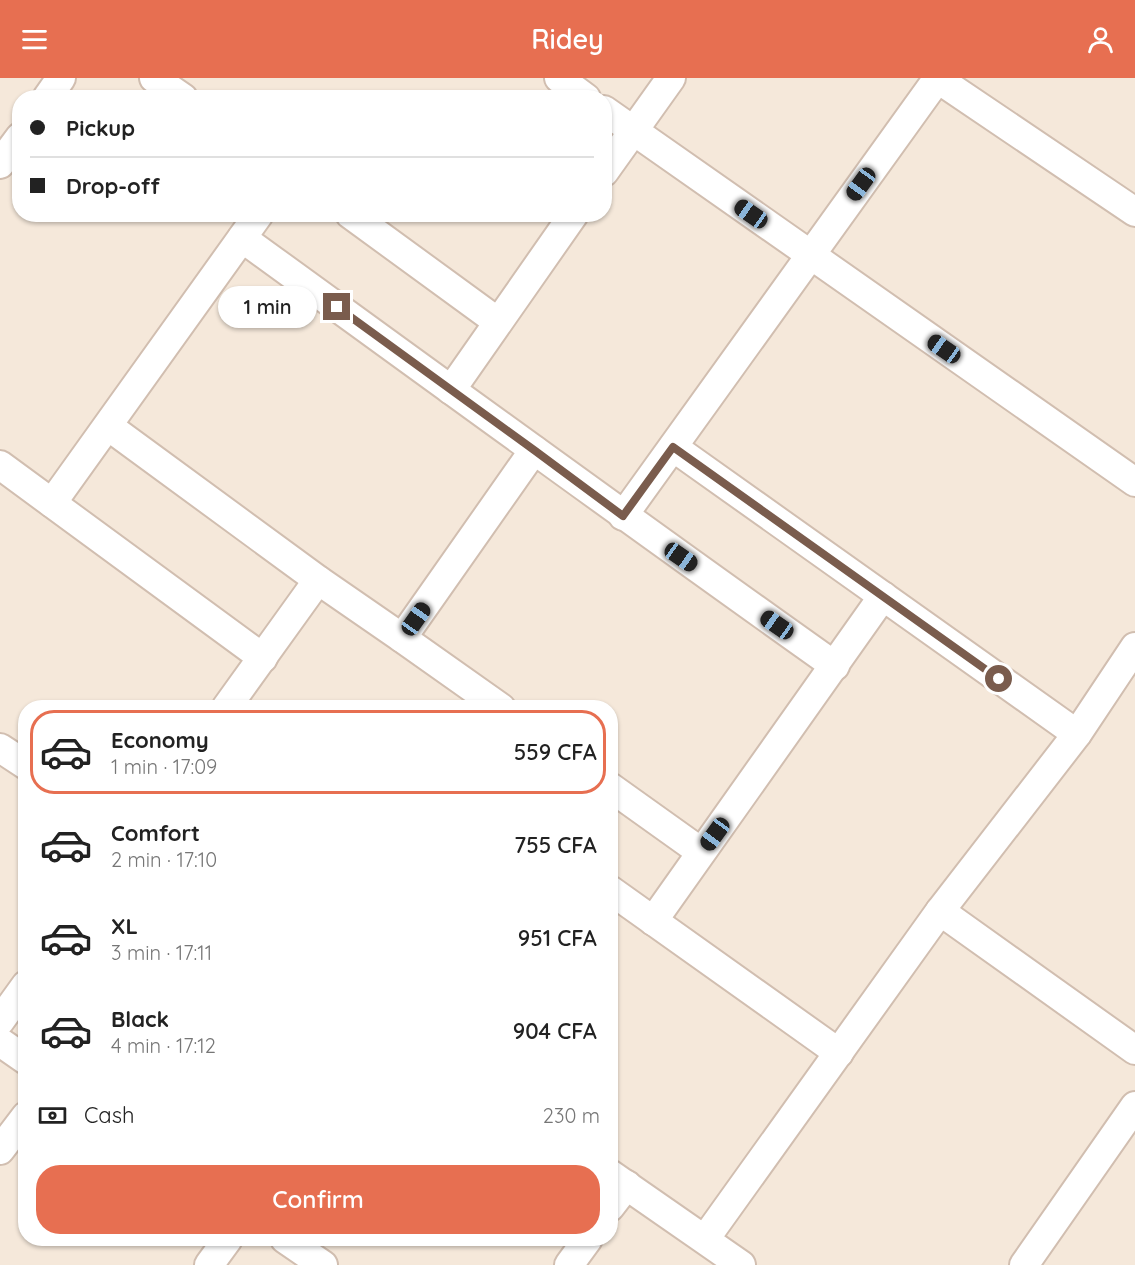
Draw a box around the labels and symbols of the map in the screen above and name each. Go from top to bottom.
car [843,164,879,204]
car [731,196,771,232]
callout: 1 min [217,286,316,328]
route end [323,293,350,320]
car [924,331,964,367]
car [661,539,701,575]
car [398,599,434,639]
car [757,607,797,643]
route start [985,665,1012,692]
car [697,814,733,854]

